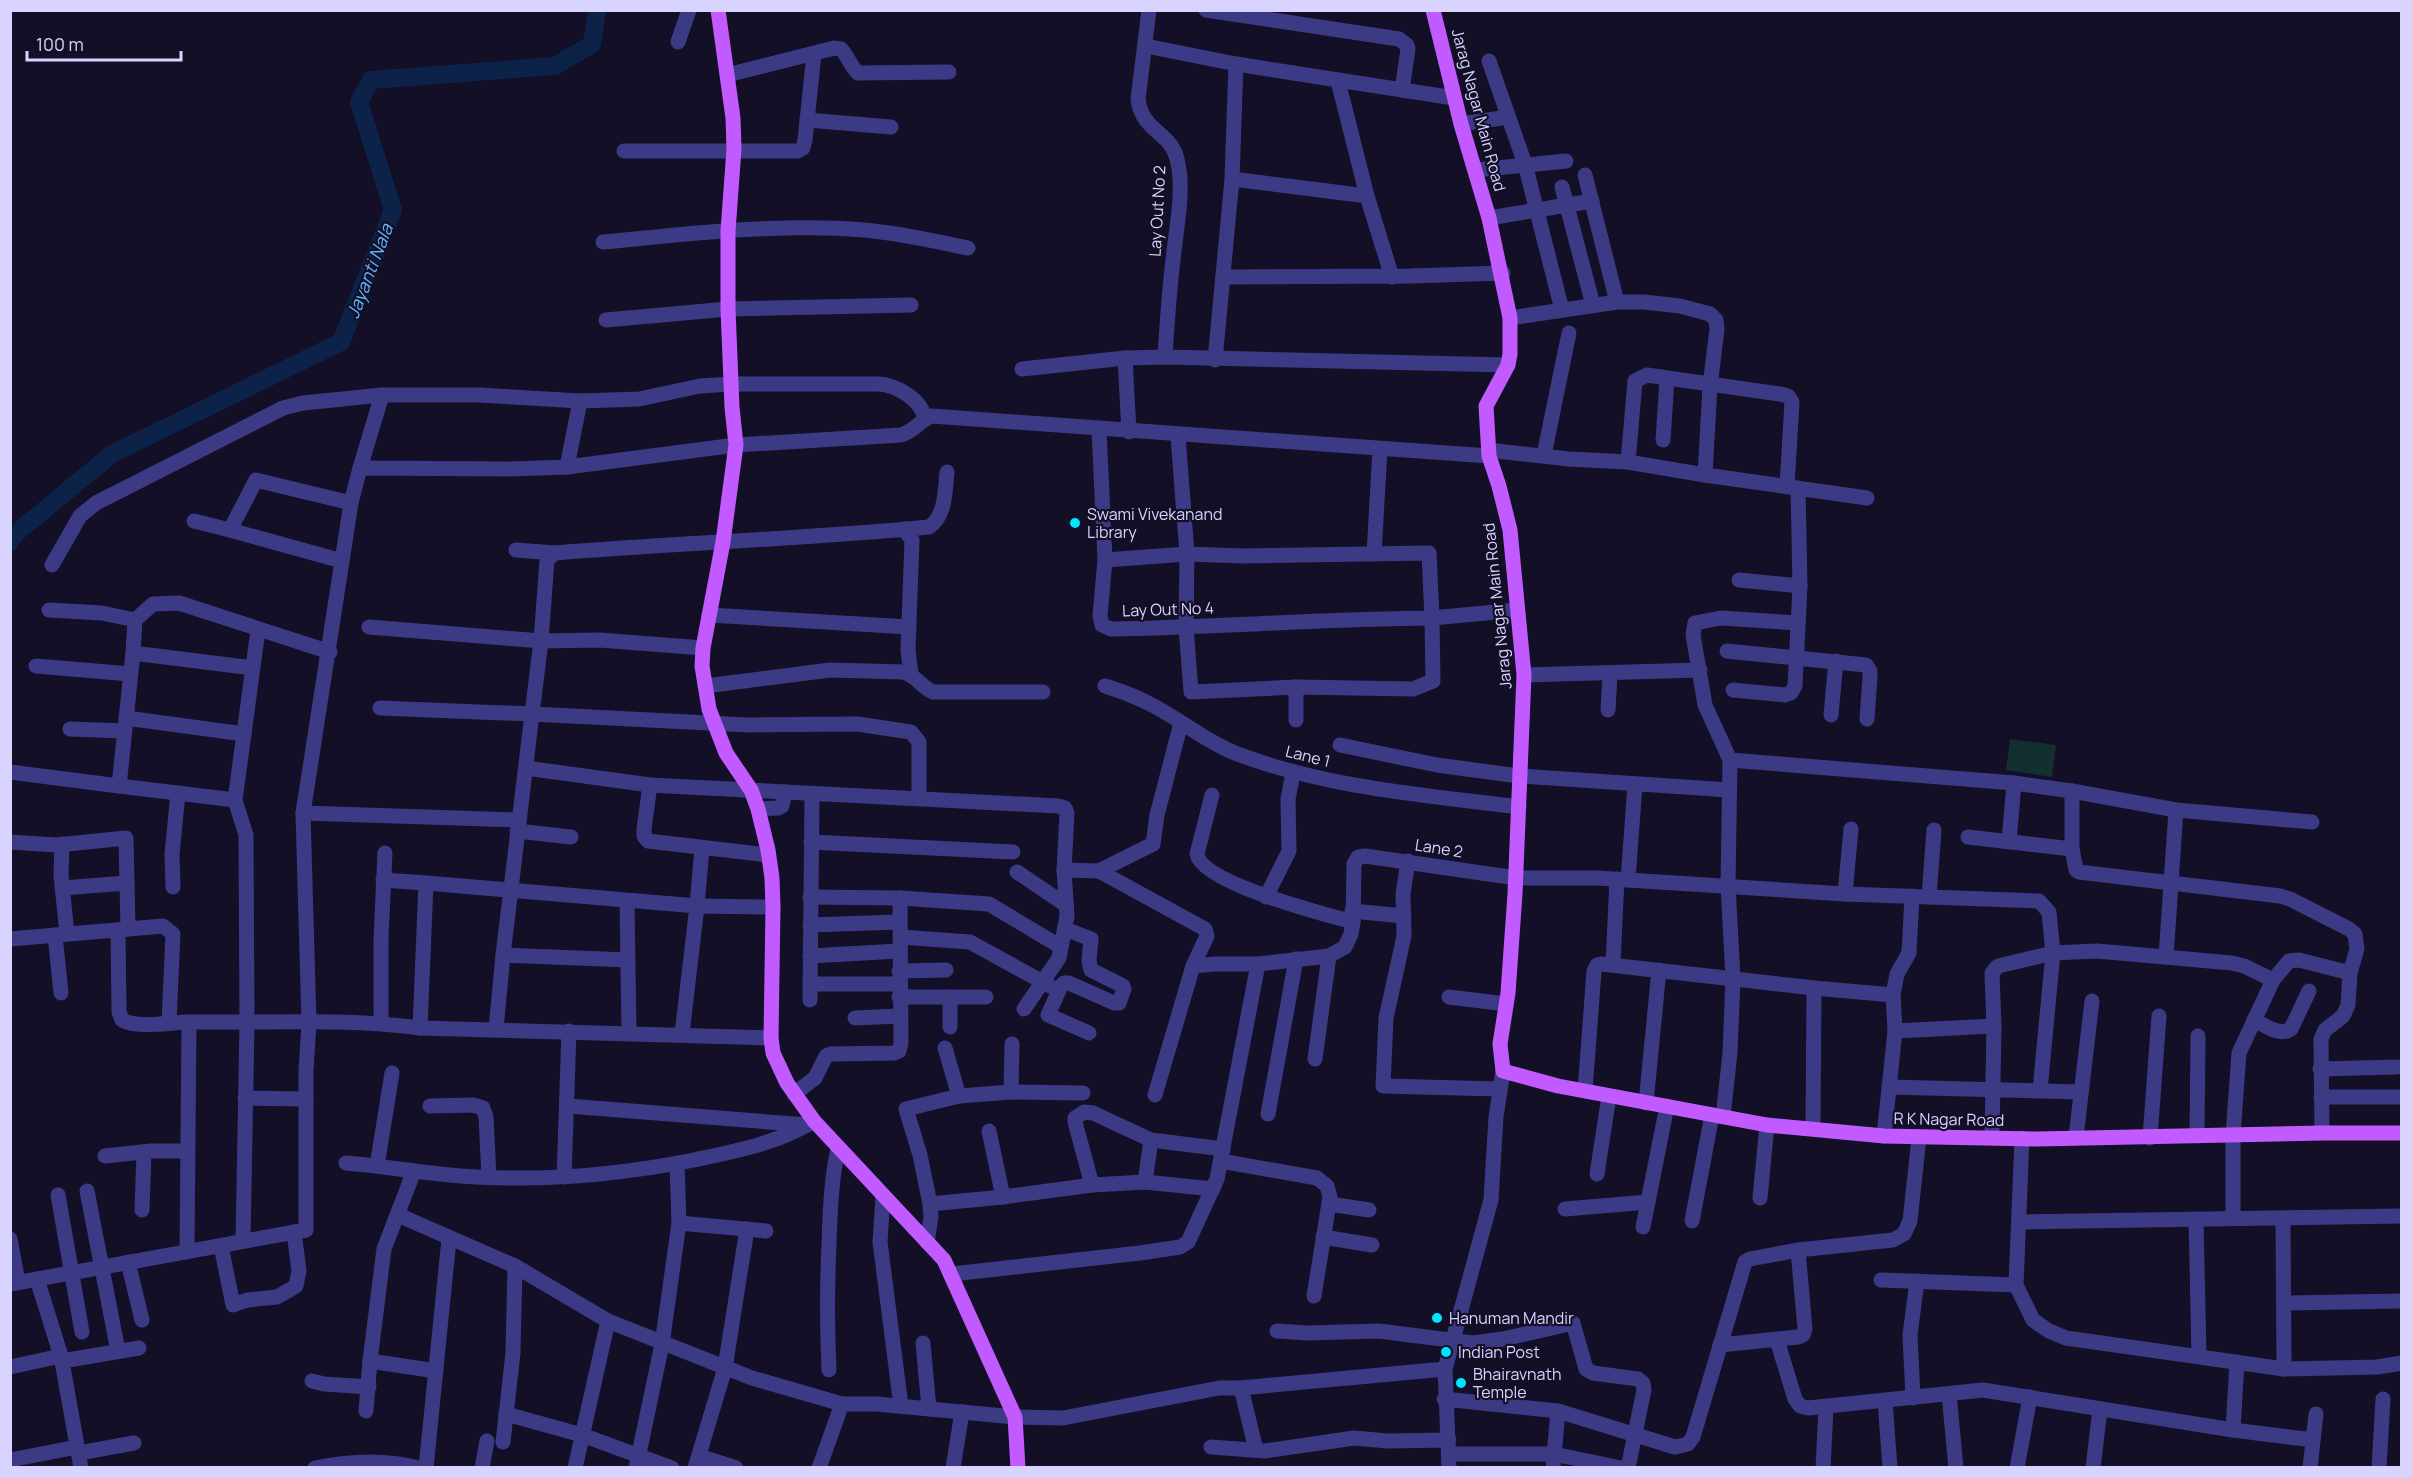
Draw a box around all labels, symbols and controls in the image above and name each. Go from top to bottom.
scale bar [27,24,182,62]
street label: Jarag Nagar Main Road [1447,26,1511,194]
text: 100 m [36,32,84,56]
street label: Lay Out No 2 [1144,165,1170,257]
water label: Jayanti Nala [340,219,398,322]
place label: Swami Vivekanand Library [1087,503,1222,543]
marker: Swami Vivekanand Library [1068,516,1082,530]
street label: Jarag Nagar Main Road [1477,522,1517,690]
street label: Lay Out No 4 [1122,596,1214,622]
street label: Lane 1 [1283,740,1333,772]
street label: Lane 2 [1413,833,1465,863]
street label: R K Nagar Road [1893,1107,2005,1131]
place label: Hanuman Mandir [1449,1307,1574,1329]
marker: Hanuman Mandir [1430,1311,1444,1325]
place label: Indian Post [1458,1341,1540,1363]
marker: Indian Post [1439,1345,1453,1359]
place label: Bhairavnath Temple [1473,1363,1561,1403]
marker: Bhairavnath Temple [1454,1376,1468,1390]

